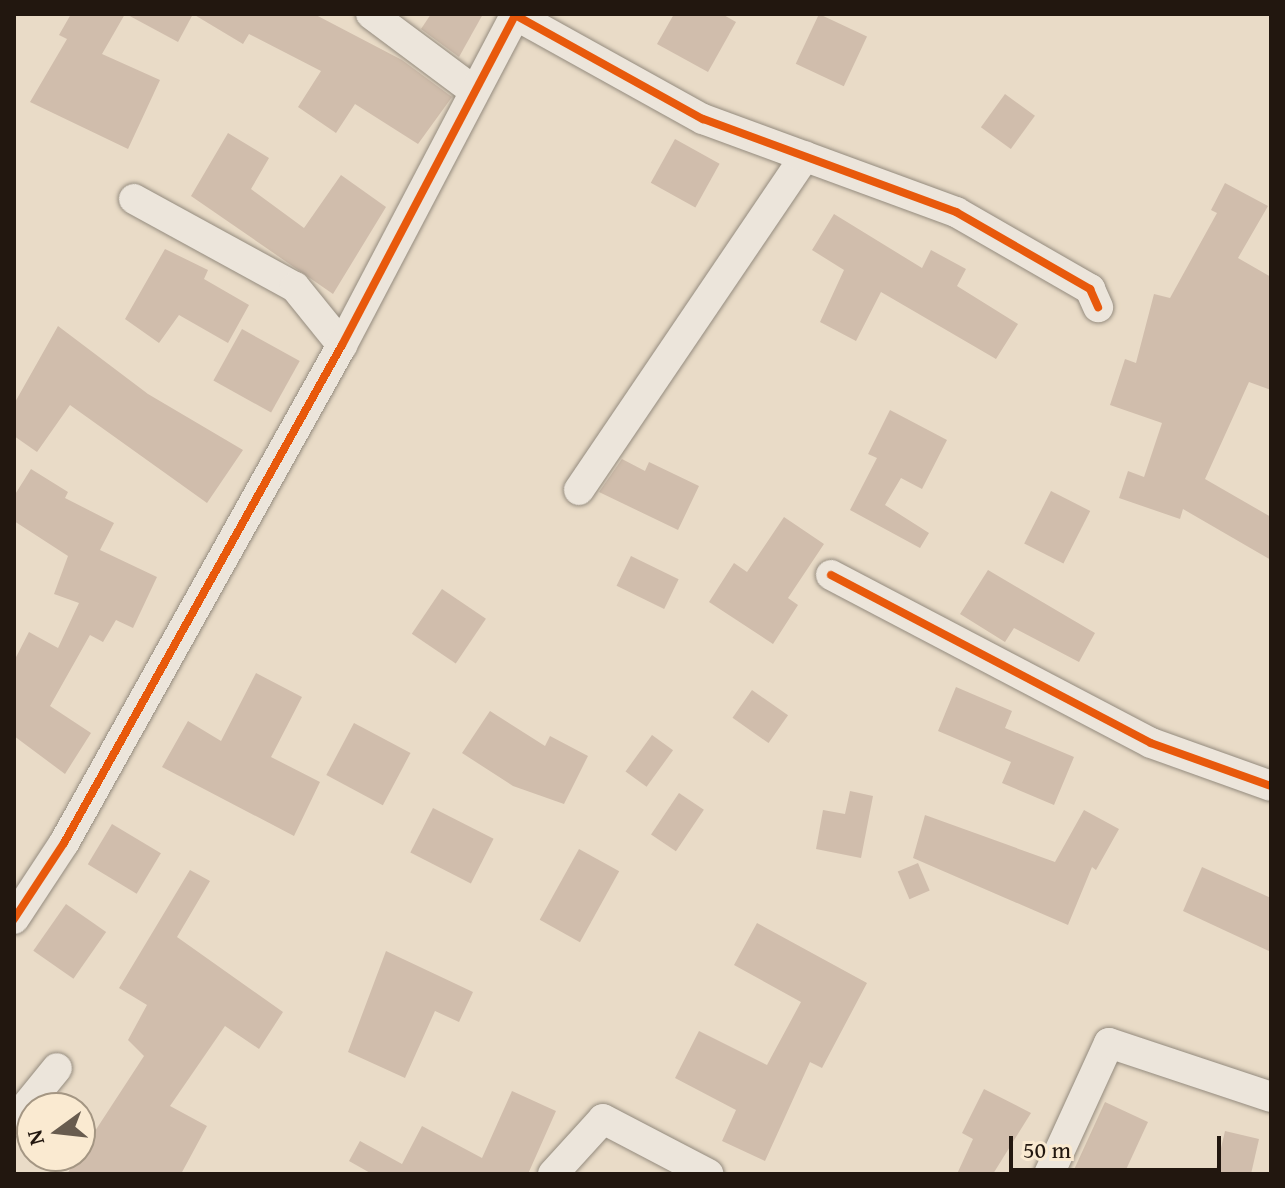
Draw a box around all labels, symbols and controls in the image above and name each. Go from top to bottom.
north arrow [16,1092,96,1172]
scale bar [1013,1120,1225,1170]
text: N [17,1126,52,1149]
text: 50 m [1023,1132,1071,1167]

